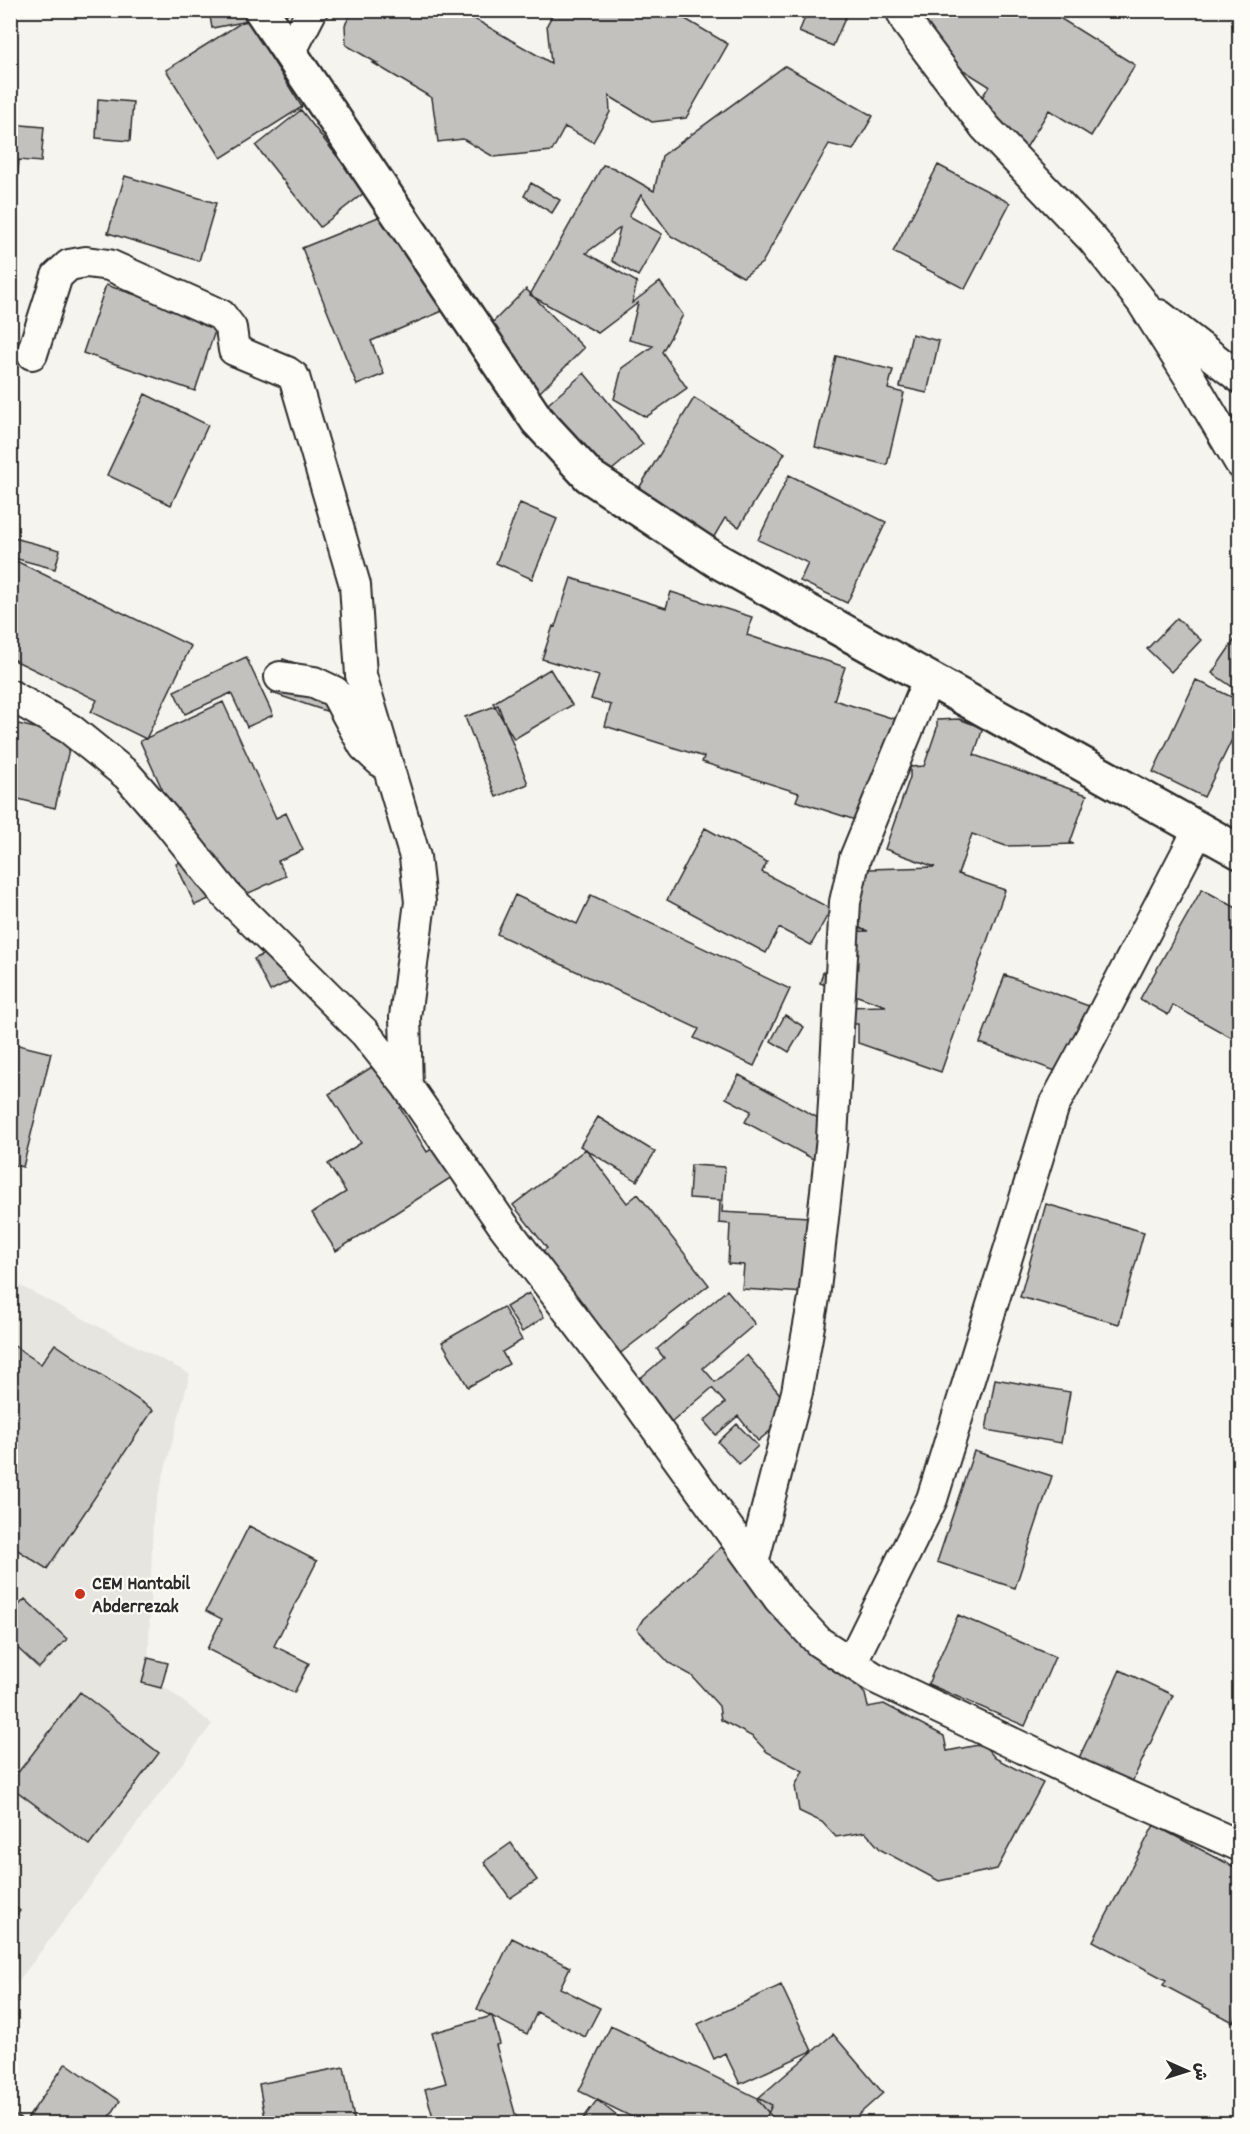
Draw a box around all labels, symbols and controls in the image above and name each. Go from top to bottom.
place label: CEM Hantabil Abderrezak [92,1571,190,1622]
marker: CEM Hantabil Abderrezak [73,1587,87,1601]
north arrow [1157,2041,1217,2101]
text: ش [1188,2062,1211,2081]

